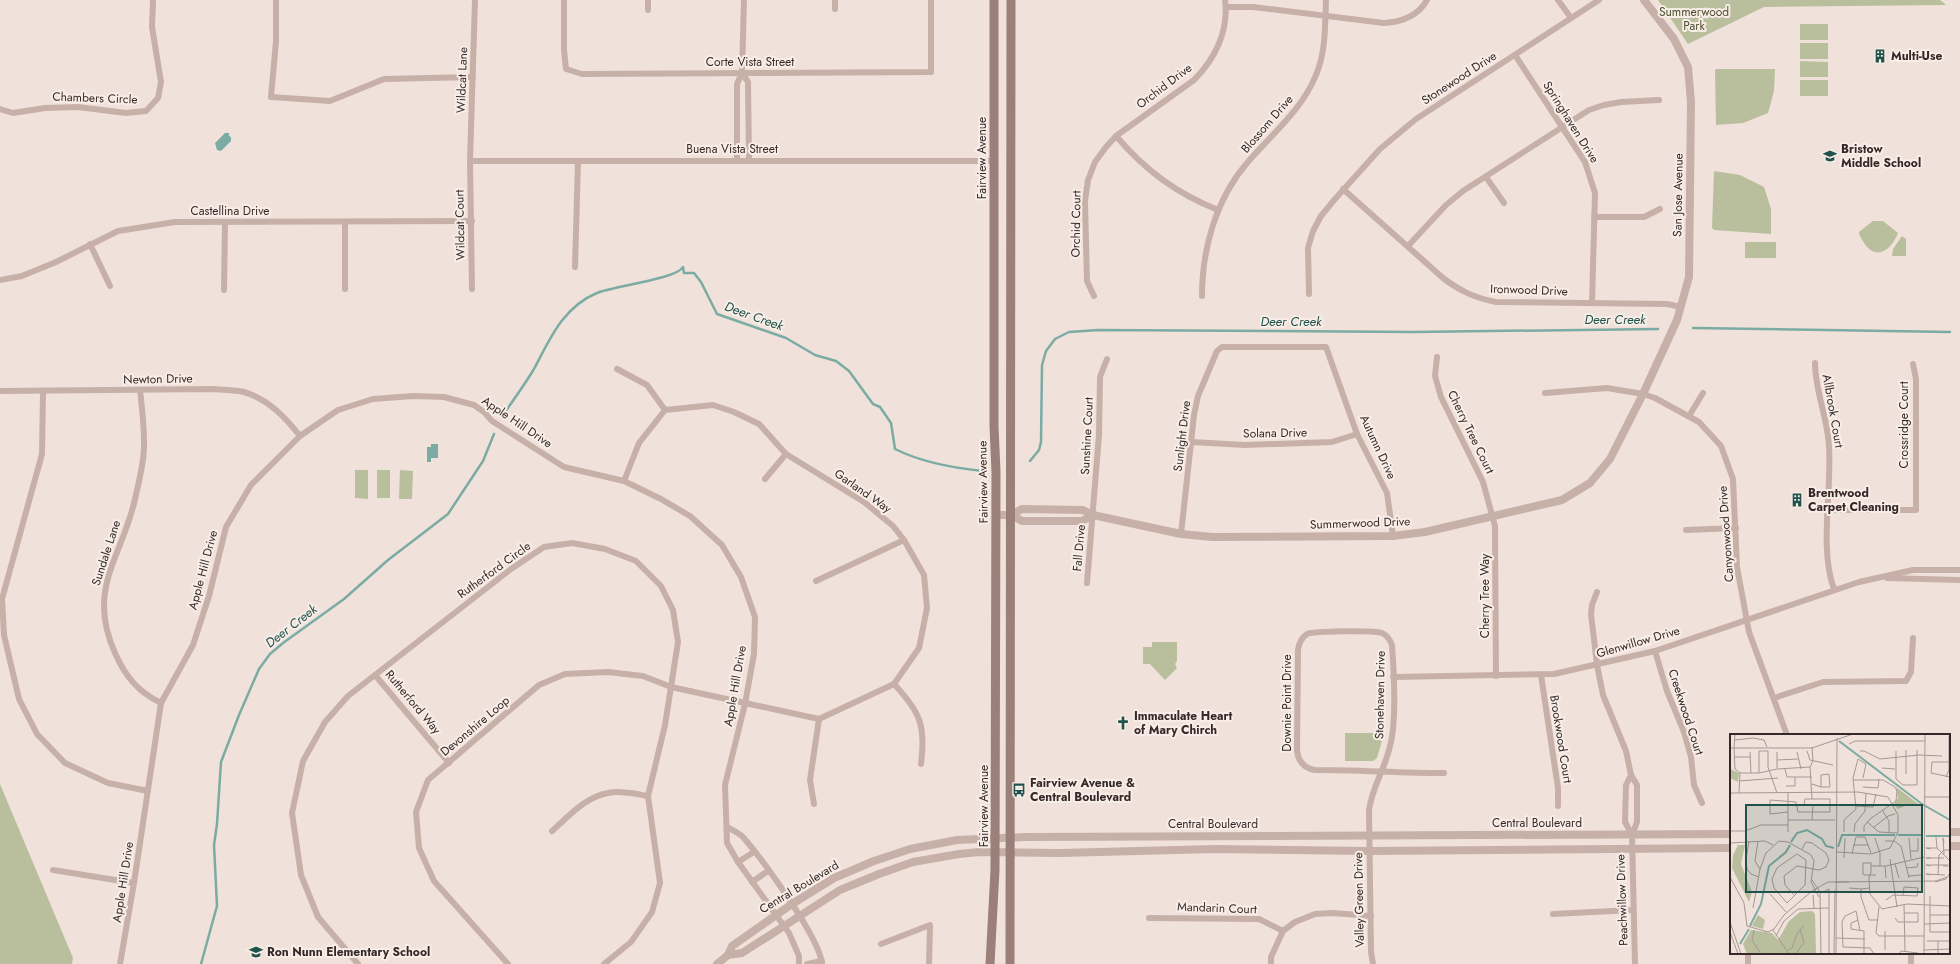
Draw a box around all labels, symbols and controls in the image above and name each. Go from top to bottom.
park label: Summerwood Park [1659,3,1729,35]
street label: Wildcat Lane [452,47,472,113]
street label: Stonewood Drive [1418,47,1500,109]
place label: Multi-Use [1891,47,1943,65]
building icon: Multi-Use [1872,48,1888,64]
street label: Corte Vista Street [706,53,794,71]
street label: Orchid Drive [1132,59,1196,113]
street label: Springhaven Drive [1539,78,1603,166]
street label: Chambers Circle [52,88,138,108]
street label: Blossom Drive [1237,91,1297,157]
street label: Fairview Avenue [973,117,991,199]
street label: Buena Vista Street [686,140,778,158]
place label: Bristow Middle School [1841,140,1921,172]
school or university icon: Bristow Middle School [1822,148,1838,164]
street label: San Jose Avenue [1668,153,1688,237]
street label: Wildcat Court [450,189,470,260]
street label: Orchid Court [1066,190,1086,258]
street label: Castellina Drive [191,202,269,220]
street label: Ironwood Drive [1490,280,1568,300]
water label: Deer Creek [722,297,786,336]
water label: Deer Creek [1584,310,1646,329]
water label: Deer Creek [1260,312,1322,331]
street label: Newton Drive [123,369,193,389]
street label: Allbrook Court [1818,373,1848,449]
street label: Crossridge Court [1895,381,1913,469]
street label: Cherry Tree Court [1443,387,1499,477]
street label: Apple Hill Drive [478,392,556,452]
street label: Sunshine Court [1076,397,1098,475]
street label: Sunlight Drive [1169,399,1195,473]
street label: Autumn Drive [1355,412,1401,482]
street label: Solana Drive [1243,423,1307,443]
street label: Fairview Avenue [973,441,993,523]
street label: Garland Way [831,465,896,518]
place label: Brentwood Carpet Cleaning [1808,484,1899,516]
street label: Canyonwood Drive [1714,485,1738,583]
building icon: Brentwood Carpet Cleaning [1789,492,1805,508]
street label: Summerwood Drive [1309,512,1411,534]
street label: Sundale Lane [87,518,125,588]
street label: Fall Drive [1068,524,1090,572]
street label: Apple Hill Drive [184,528,222,612]
street label: Rutherford Circle [454,537,534,603]
street label: Cherry Tree Way [1476,553,1494,638]
water label: Deer Creek [261,599,321,652]
street label: Glenwillow Drive [1594,621,1682,663]
street label: Apple Hill Drive [719,644,751,728]
street label: Stonehaven Drive [1370,651,1390,739]
street label: Downie Point Drive [1278,654,1296,752]
street label: Rutherford Way [381,666,446,738]
street label: Creekwood Court [1664,667,1708,757]
street label: Devonshire Loop [436,692,514,760]
street label: Brookwood Court [1545,694,1577,784]
place label: Immaculate Heart of Mary Chirch [1134,707,1233,739]
church icon: Immaculate Heart of Mary Chirch [1115,715,1131,731]
inset map [1730,734,1950,954]
street label: Fairview Avenue [975,765,993,847]
place label: Fairview Avenue & Central Boulevard [1030,774,1135,806]
bus stop icon: Fairview Avenue & Central Boulevard [1011,782,1027,798]
street label: Central Boulevard [1492,814,1582,832]
street label: Central Boulevard [1168,815,1258,833]
street label: Apple Hill Drive [108,840,138,924]
street label: Valley Green Drive [1349,852,1369,948]
street label: Peachwillow Drive [1611,854,1633,946]
street label: Central Boulevard [756,856,842,918]
street label: Mandarin Court [1177,898,1257,918]
place label: Ron Nunn Elementary School [267,943,430,961]
school or university icon: Ron Nunn Elementary School [248,944,264,960]

